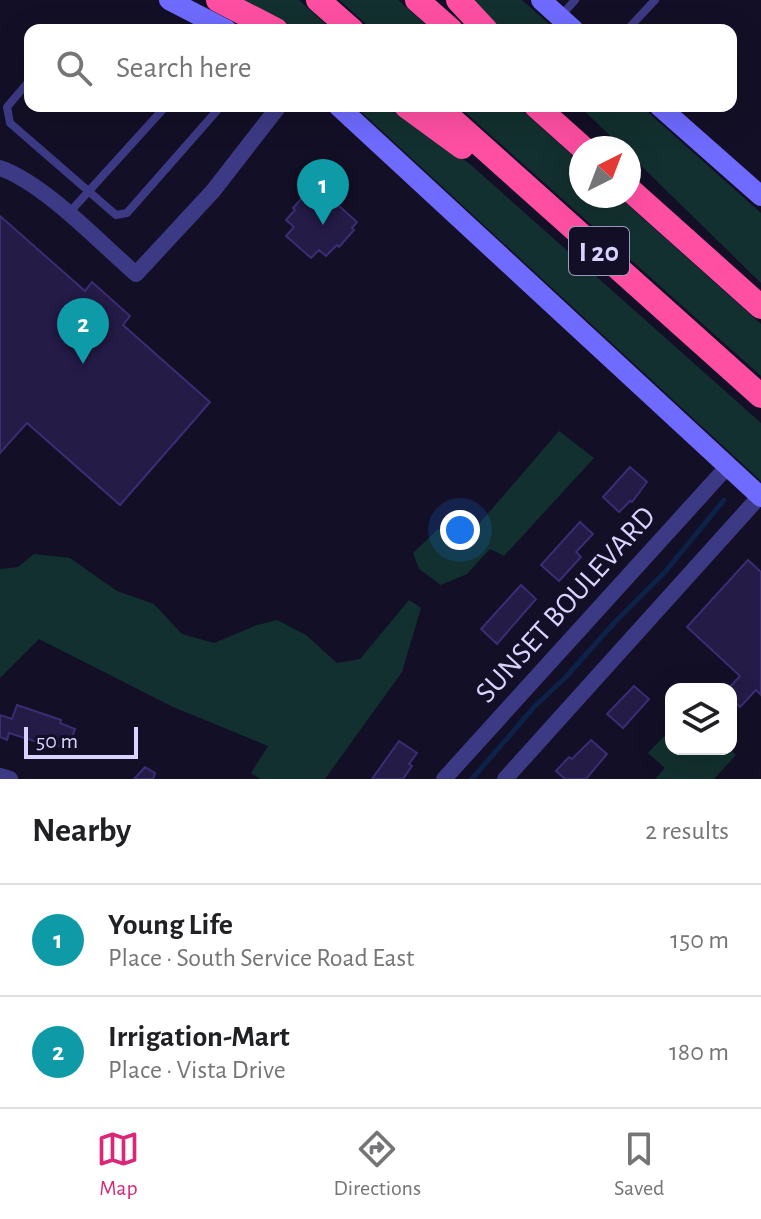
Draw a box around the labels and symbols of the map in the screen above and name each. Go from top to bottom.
north arrow [569,136,641,208]
pin: 1 [297,159,349,225]
road number: I 20 [569,227,629,275]
pin: 2 [57,298,109,364]
street label: SUNSET BOULEVARD [470,501,661,708]
your location [440,510,480,550]
scale bar [24,723,138,759]

